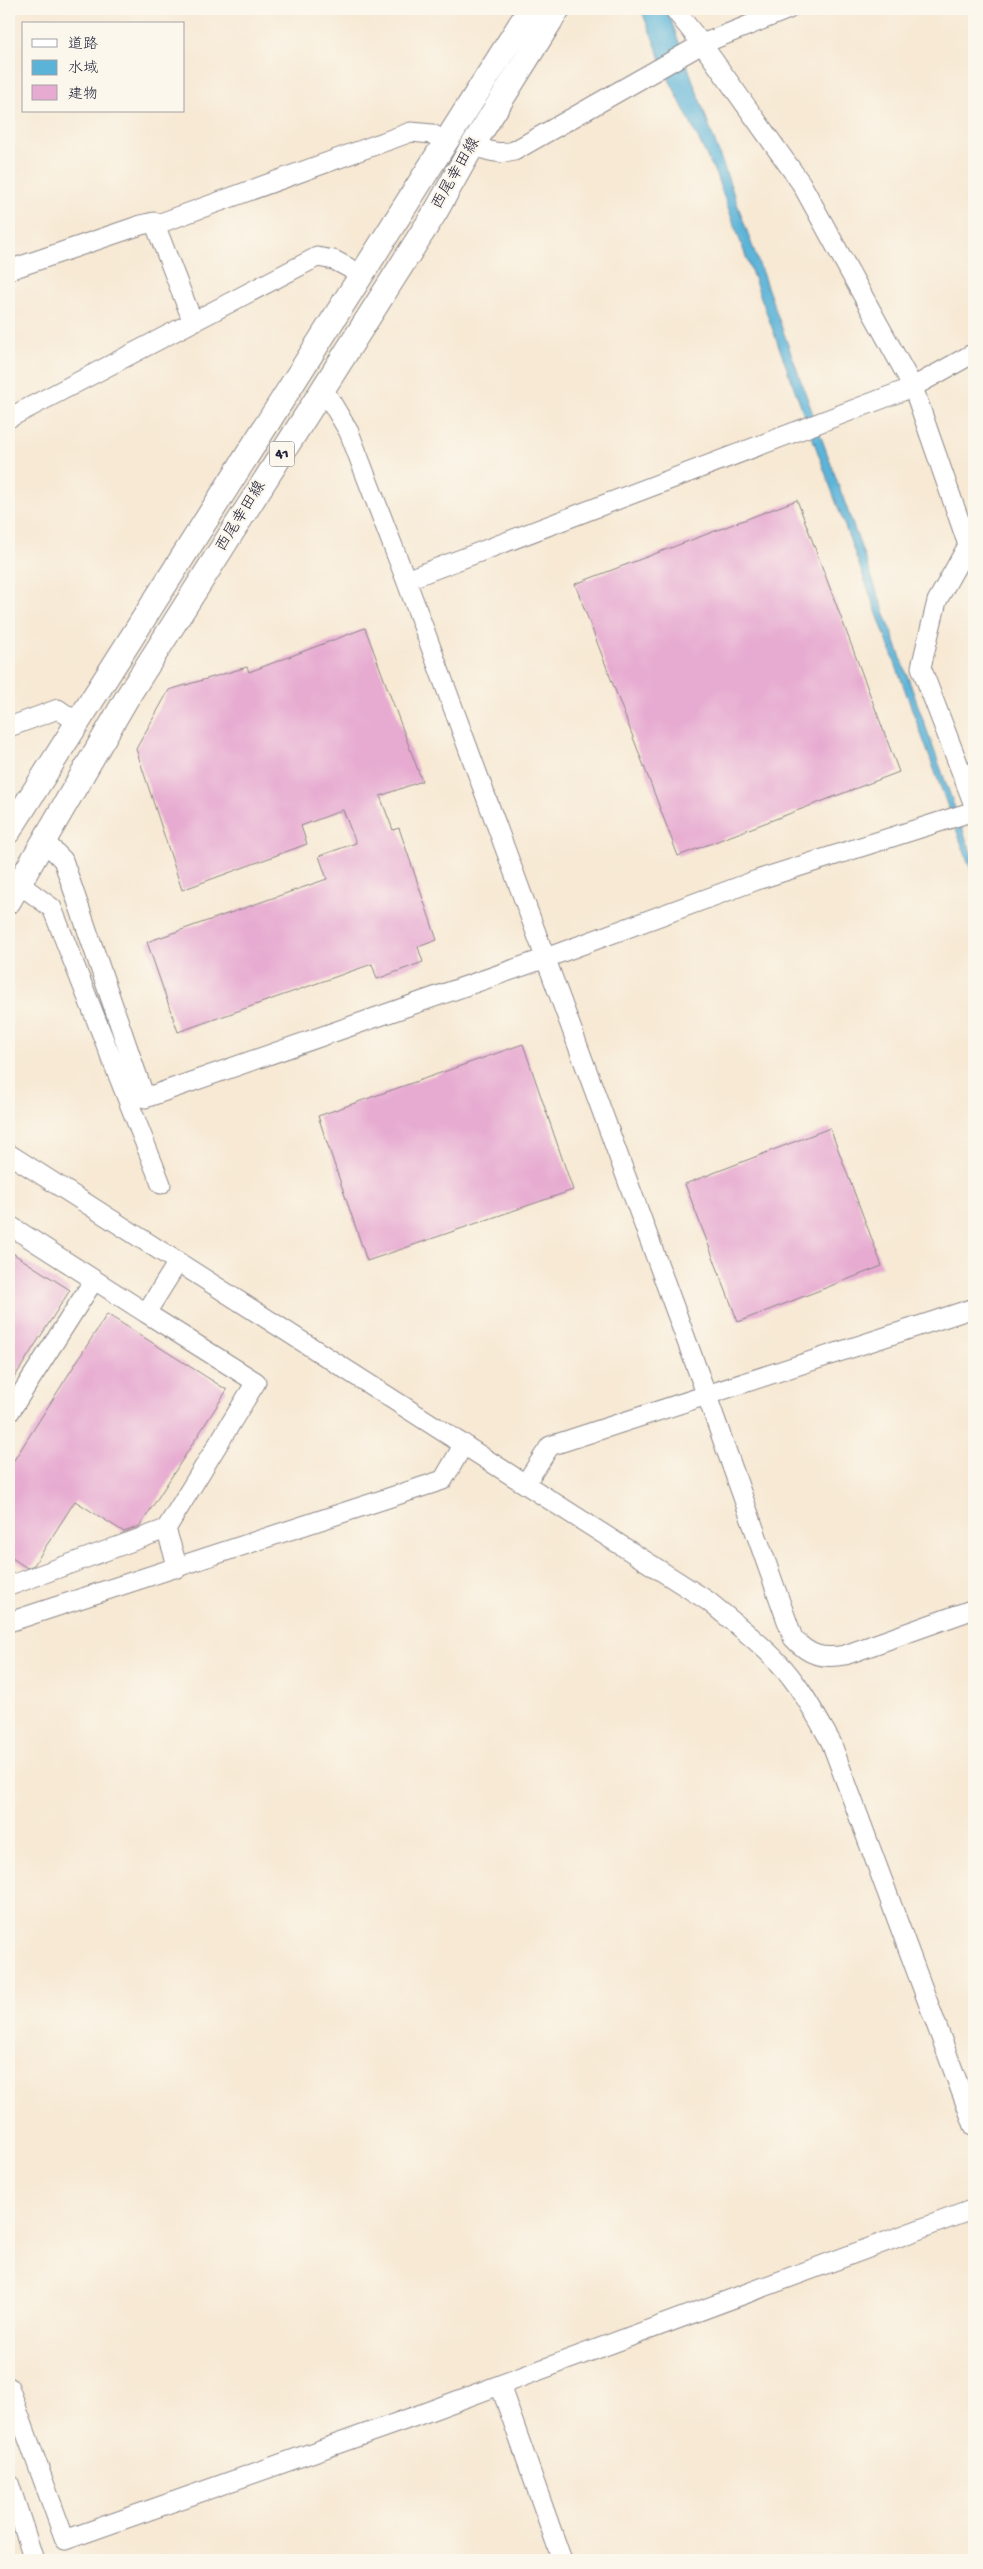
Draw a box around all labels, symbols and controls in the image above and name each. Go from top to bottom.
legend [22,22,185,112]
text: 道路 [68,36,98,54]
text: 水域 [68,59,98,78]
text: 建物 [68,86,98,104]
street label: 西尾幸田線 [427,134,485,213]
road number: 41 [270,442,294,466]
street label: 西尾幸田線 [211,477,271,556]

